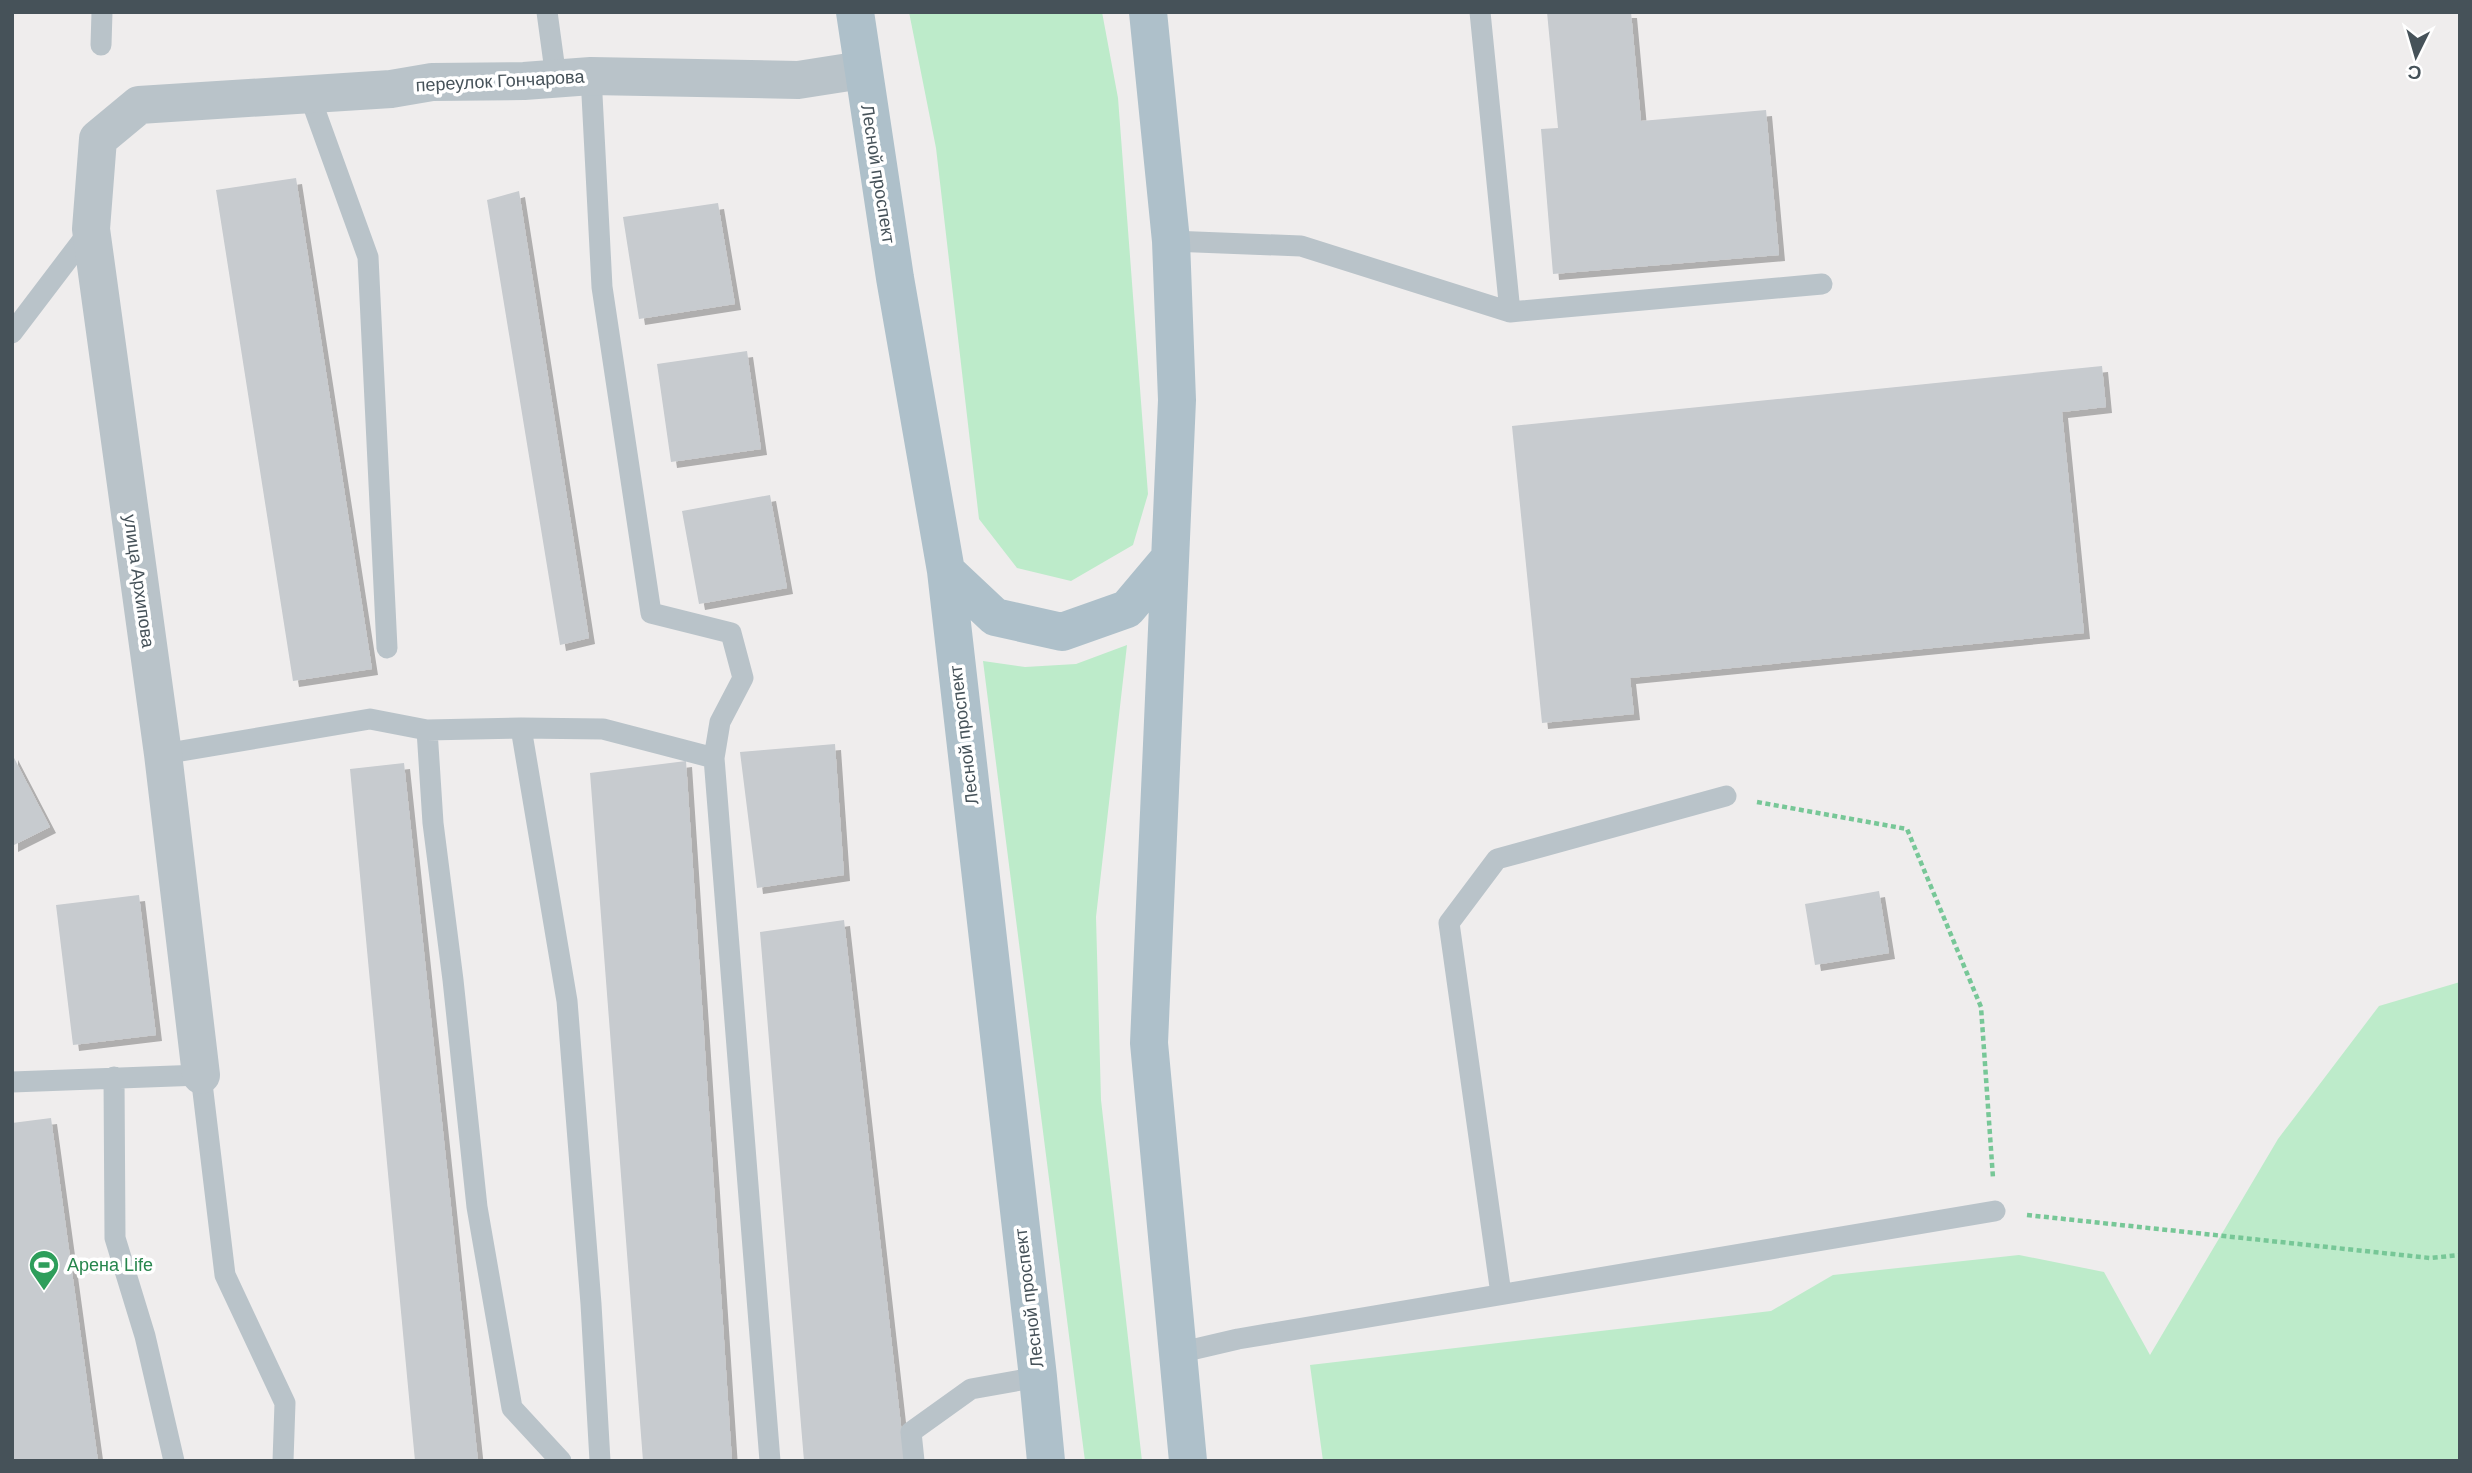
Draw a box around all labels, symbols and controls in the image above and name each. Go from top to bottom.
north arrow [2381,21,2451,91]
text: С [2407,61,2422,83]
street label: переулок Гончарова [415,67,586,95]
street label: Лесной проспект [857,103,899,245]
street label: улица Архипова [120,513,158,650]
street label: Лесной проспект [946,664,982,806]
street label: Лесной проспект [1011,1227,1047,1369]
sports icon: Арена Life [27,1248,61,1292]
place label: Арена Life [67,1255,153,1275]

